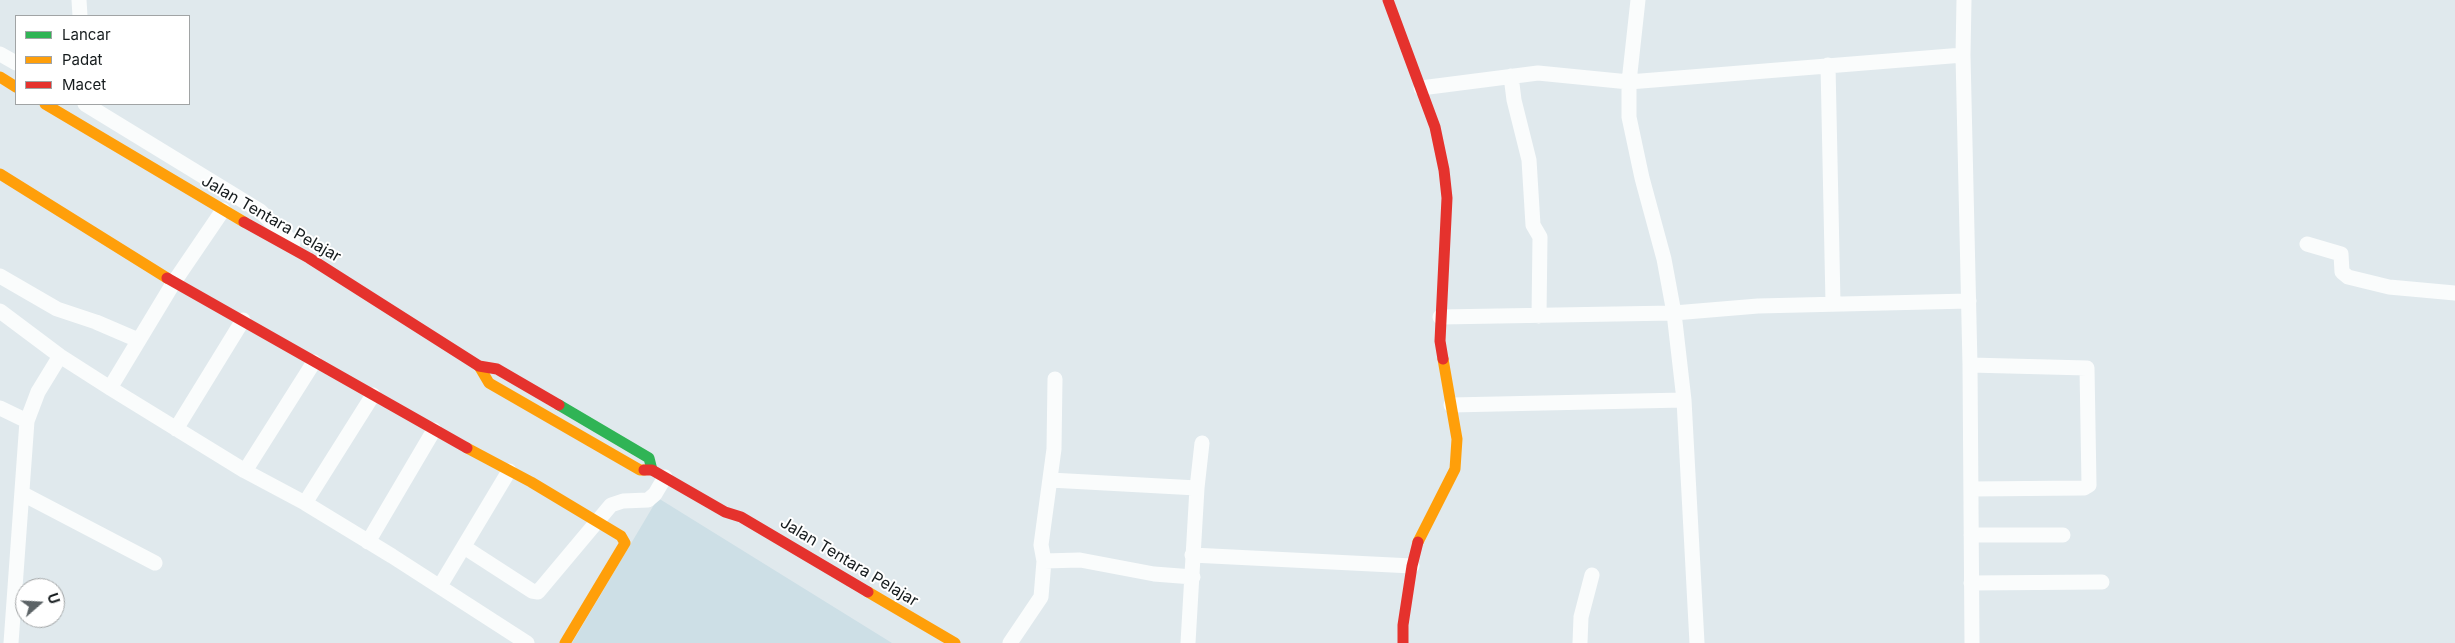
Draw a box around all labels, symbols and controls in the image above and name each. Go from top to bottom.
legend [15,15,190,105]
text: Lancar [62,25,111,44]
text: Padat [62,50,103,69]
text: Macet [62,75,106,94]
street label: Jalan Tentara Pelajar [198,171,344,267]
street label: Jalan Tentara Pelajar [776,513,922,611]
north arrow [15,578,65,628]
text: U [44,591,63,606]

